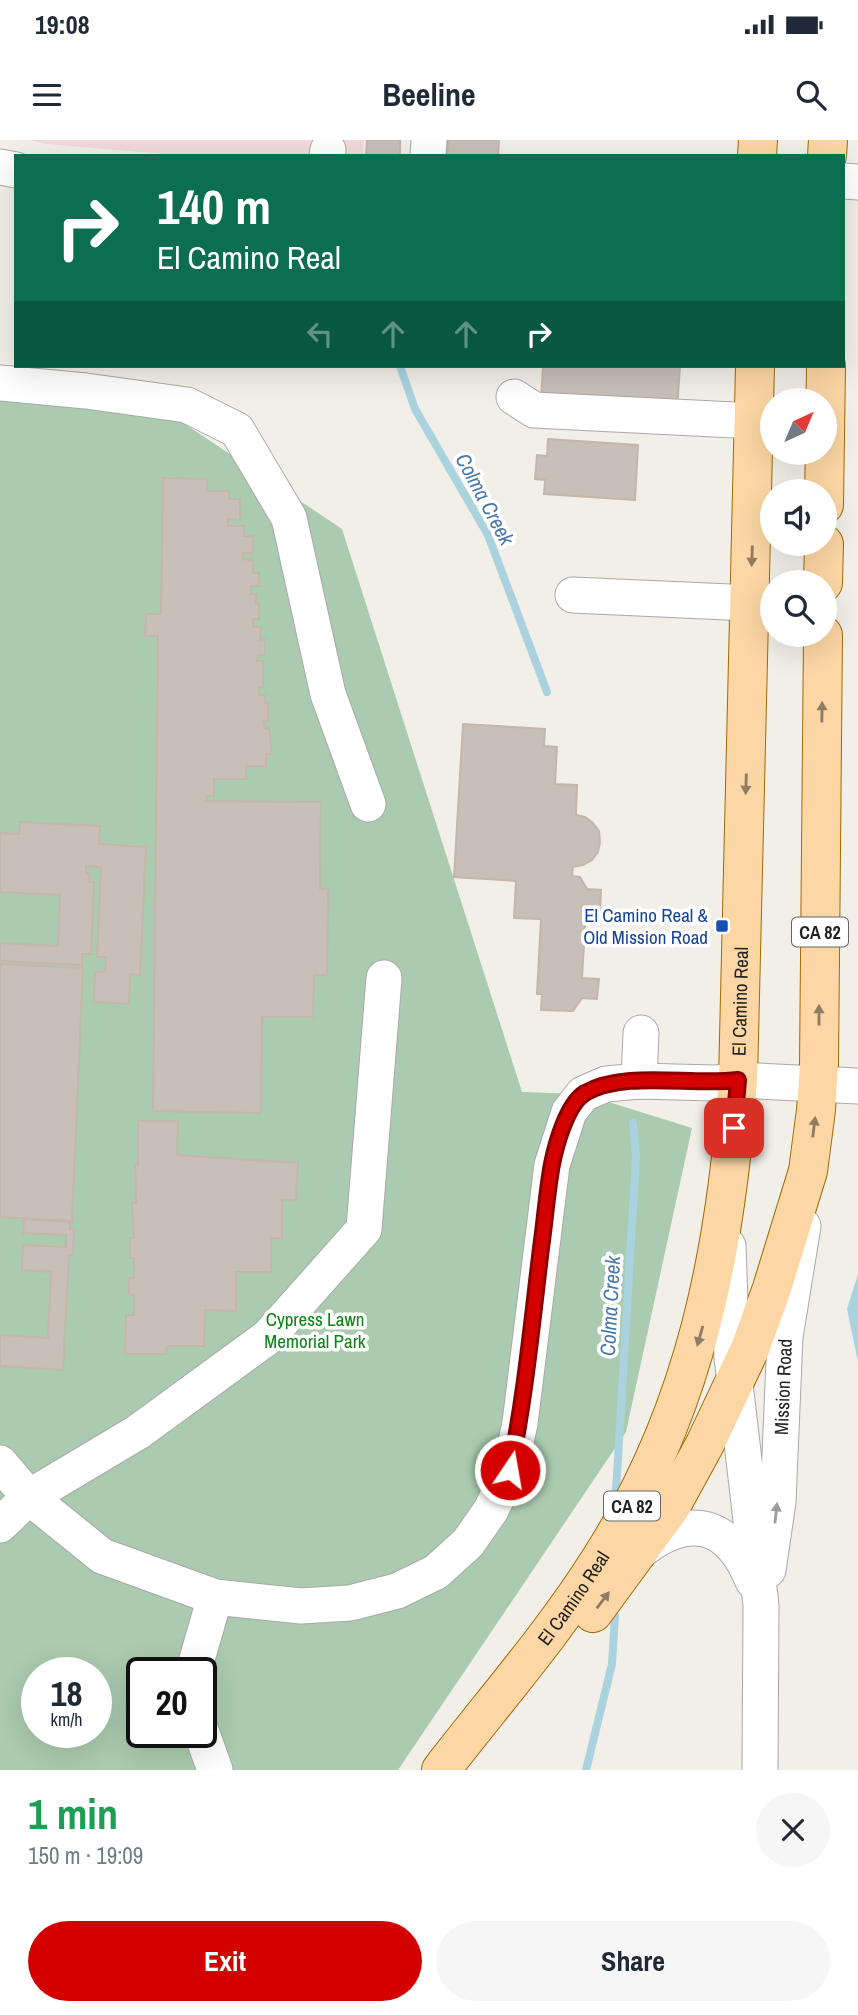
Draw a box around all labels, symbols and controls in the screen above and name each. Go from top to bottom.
text: 19:08 [35,7,90,42]
text: Beeline [382,73,476,116]
icon: menu [28,76,66,114]
icon: search [792,76,830,114]
text: 140 m [157,173,271,239]
icon: right [42,182,133,273]
text: El Camino Real [157,236,341,279]
icon: left [301,315,339,353]
icon: ahead [374,315,412,353]
icon: ahead [447,315,485,353]
icon: right [520,315,558,353]
north arrow [760,388,836,466]
map controls [760,388,837,647]
water label: Colma Creek [449,448,522,551]
button: sound [760,479,837,556]
one-way arrow [746,546,758,568]
button: search [760,570,837,647]
one-way arrow [816,701,828,723]
one-way arrow [740,773,752,795]
place label: El Camino Real & Old Mission Road [583,902,709,950]
marker: El Camino Real & Old Mission Road [714,918,730,934]
road number: CA 82 [792,918,848,946]
street label: El Camino Real [726,947,754,1056]
one-way arrow [813,1004,825,1026]
pin [704,1098,764,1158]
icon: arrive [715,1109,753,1147]
one-way arrow [808,1116,819,1138]
water label: Colma Creek [593,1254,627,1357]
park label: Cypress Lawn Memorial Park [264,1306,366,1354]
one-way arrow [694,1325,705,1347]
street label: Mission Road [768,1338,798,1435]
position arrow [473,1433,547,1507]
road number: CA 82 [604,1492,660,1520]
one-way arrow [771,1502,782,1524]
street label: El Camino Real [531,1546,615,1650]
one-way arrow [596,1591,611,1609]
speed limit sign: 20 [126,1657,217,1748]
text: 18 [51,1670,82,1717]
text: km/h [51,1707,83,1732]
text: 1 min [28,1786,118,1842]
button: close [756,1793,830,1867]
text: 150 m · 19:09 [28,1840,143,1871]
button: Exit [28,1921,422,2001]
button: Share [436,1921,830,2001]

